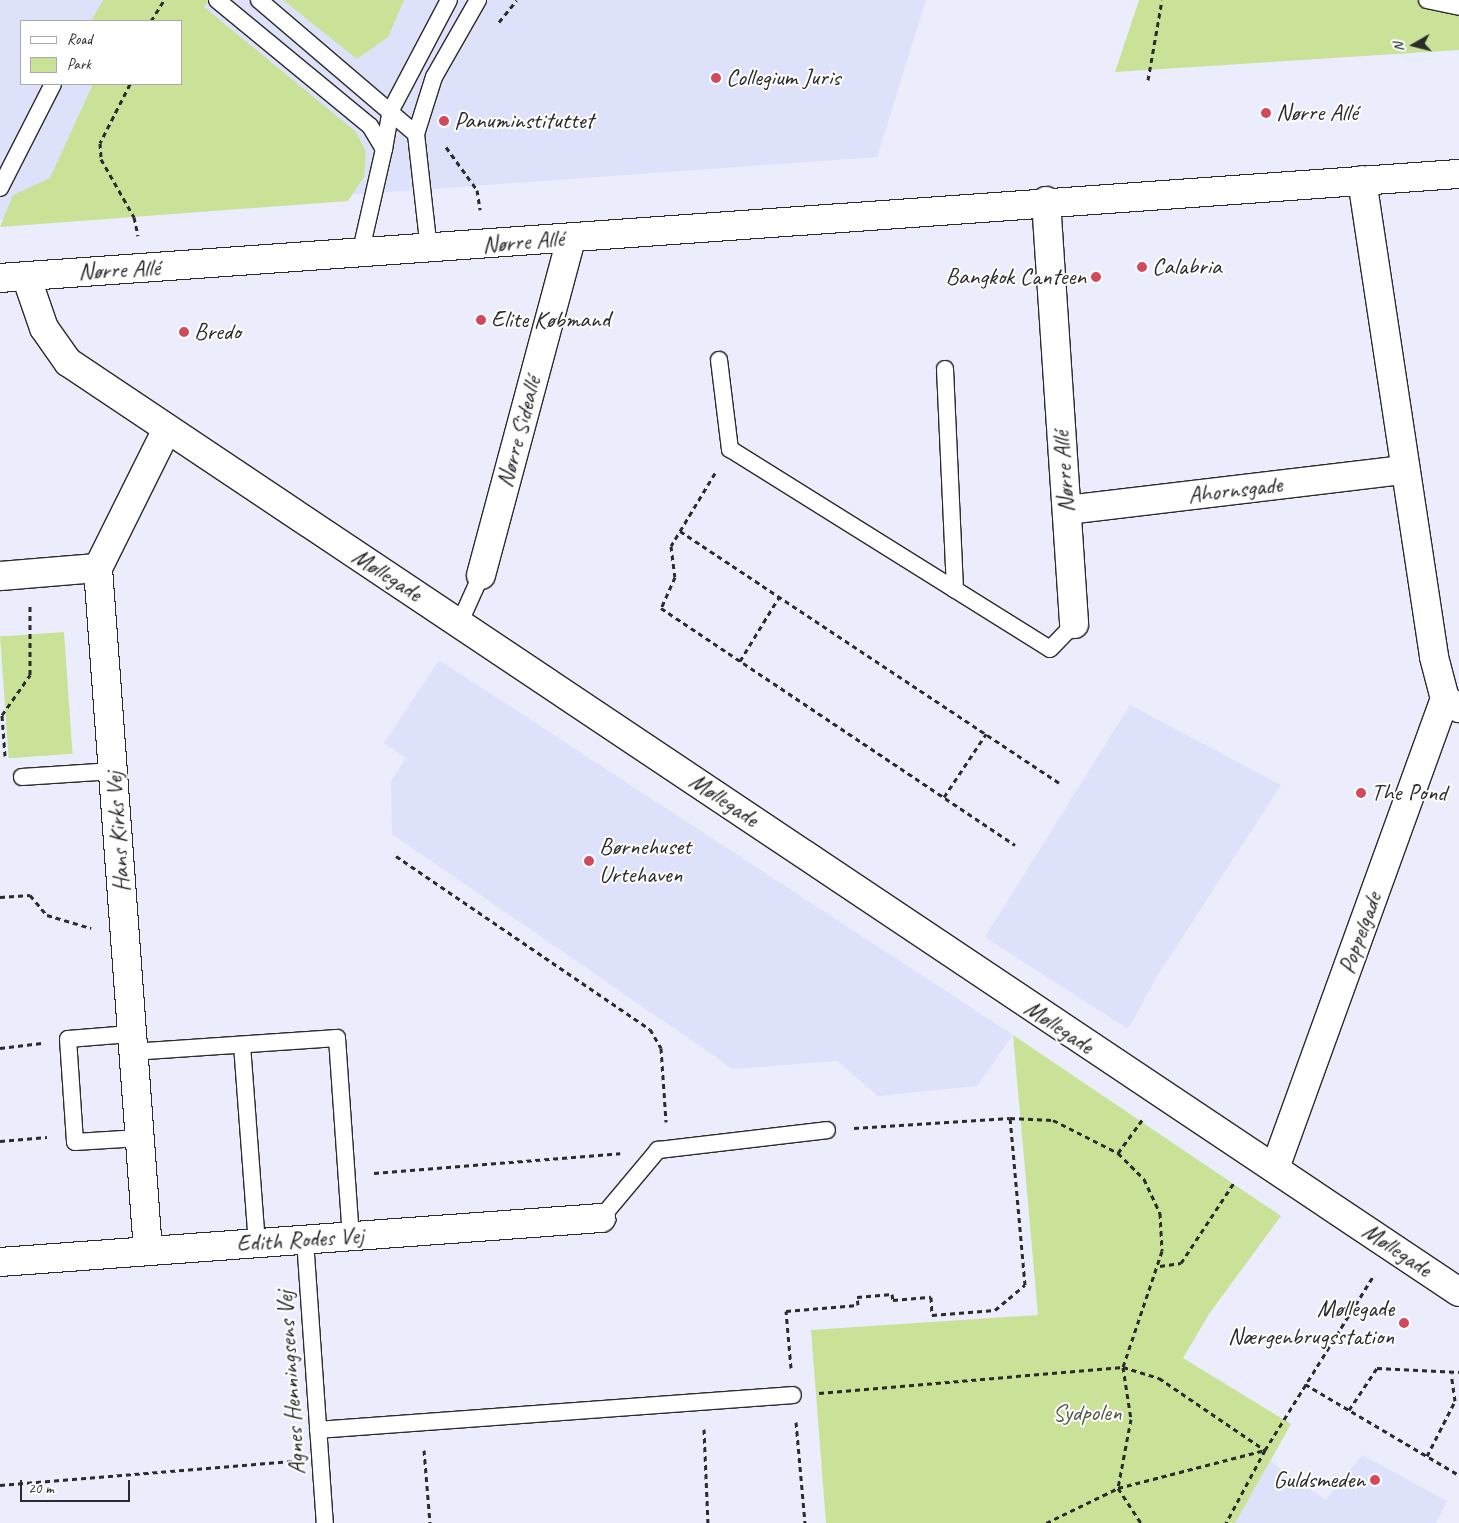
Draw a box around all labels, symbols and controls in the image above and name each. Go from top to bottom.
legend [20,20,182,85]
north arrow [1389,20,1439,70]
text: Road [67,30,92,49]
text: N [1390,42,1408,53]
text: Park [67,55,91,74]
place label: Collegium Juris [726,64,840,92]
marker: Collegium Juris [710,72,722,84]
place label: Nørre Allé [1276,99,1358,127]
place label: Panuminstituttet [454,107,593,135]
marker: Nørre Allé [1260,107,1272,119]
marker: Panuminstituttet [438,115,450,127]
street label: Nørre Allé [481,224,565,260]
street label: Nørre Allé [77,253,161,287]
place label: Calabria [1152,253,1222,281]
marker: Calabria [1136,261,1148,273]
place label: Bangkok Canteen [945,263,1086,291]
marker: Bangkok Canteen [1090,271,1102,283]
place label: Elite Købmand [491,306,610,334]
marker: Elite Købmand [475,314,487,326]
place label: Bredo [194,318,241,346]
marker: Bredo [178,326,190,338]
street label: Nørre Sideallé [490,374,548,490]
street label: Nørre Allé [1047,430,1081,514]
street label: Ahornsgade [1186,470,1284,510]
street label: Møllegade [347,542,427,608]
street label: Møllegade [684,767,764,833]
street label: Hans Kirks Vej [99,771,137,893]
place label: The Pond [1371,779,1446,807]
marker: The Pond [1355,787,1367,799]
place label: Børnehuset Urtehaven [599,833,691,889]
marker: Børnehuset Urtehaven [583,855,595,867]
street label: Poppelgade [1332,888,1388,978]
street label: Møllegade [1019,994,1099,1060]
street label: Møllegade [1357,1217,1437,1283]
street label: Edith Rodes Vej [235,1221,365,1259]
street label: Agnes Henningsens Vej [270,1290,312,1476]
place label: Møllegade Nærgenbrugsstation [1228,1295,1394,1351]
marker: Møllegade Nærgenbrugsstation [1398,1317,1410,1329]
park label: Sydpolen [1052,1399,1122,1427]
place label: Guldsmeden [1273,1466,1365,1494]
scale bar [22,1470,132,1502]
marker: Guldsmeden [1369,1474,1381,1486]
text: 20 m [28,1479,54,1498]

